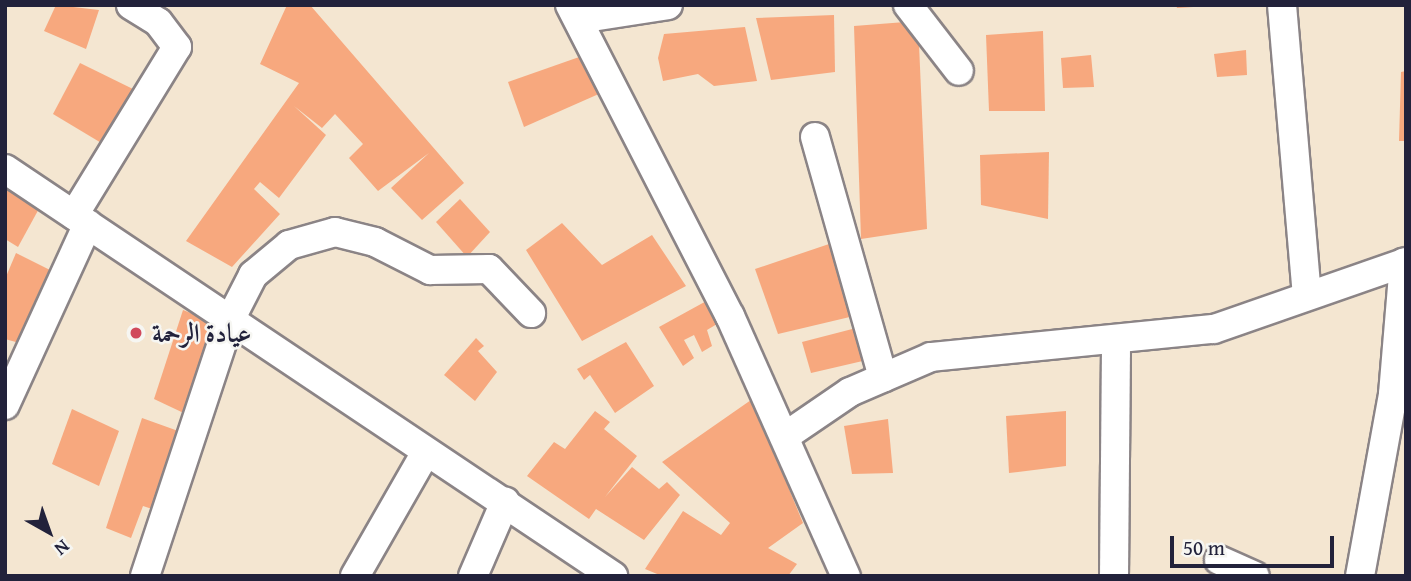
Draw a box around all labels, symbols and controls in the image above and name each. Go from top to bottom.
place label: عيادة الرحمة [152,317,251,349]
marker: عيادة الرحمة [126,323,146,343]
north arrow [14,497,84,567]
scale bar [1173,522,1338,566]
text: 50 m [1183,532,1225,563]
text: N [49,533,76,563]

